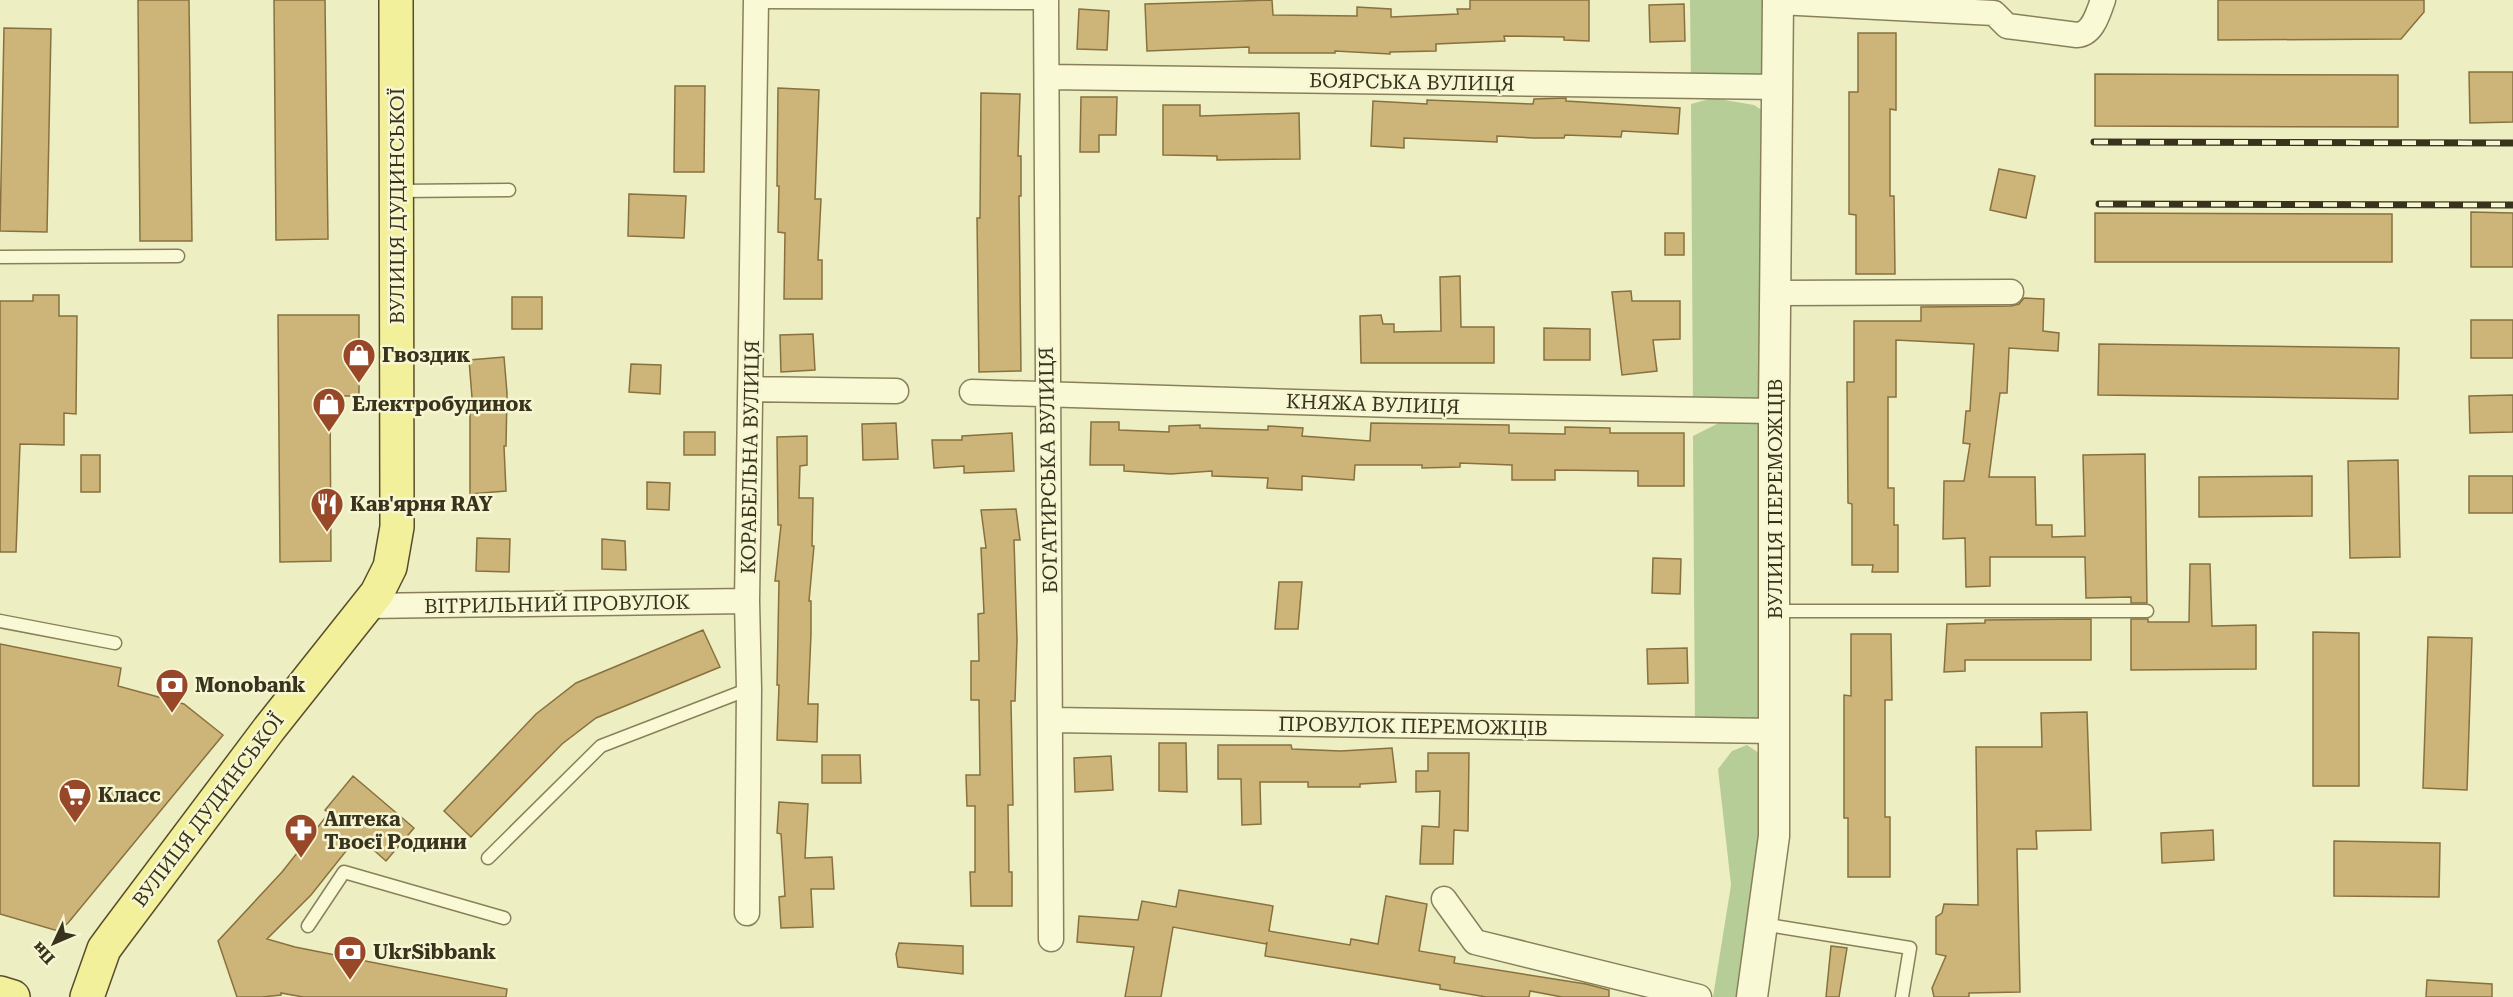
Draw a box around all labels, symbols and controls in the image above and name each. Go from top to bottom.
street label: БОЯРСЬКА ВУЛИЦЯ [1309,68,1515,96]
street label: ВУЛИЦЯ ДУДИНСЬКОЇ [385,88,409,324]
shop icon: Гвоздик [341,337,377,384]
street label: КОРАБЕЛЬНА ВУЛИЦЯ [736,340,764,574]
place label: Гвоздик [382,343,471,367]
street label: БОГАТИРСЬКА ВУЛИЦЯ [1034,346,1062,594]
street label: ВУЛИЦЯ ПЕРЕМОЖЦІВ [1763,379,1787,619]
shop icon: Електробудинок [311,386,347,433]
street label: КНЯЖА ВУЛИЦЯ [1286,389,1460,419]
place label: Електробудинок [352,392,532,416]
restaurant icon: Кав'ярня RAY [309,486,345,533]
place label: Кав'ярня RAY [350,492,493,516]
street label: ВІТРИЛЬНИЙ ПРОВУЛОК [424,590,691,618]
bank icon: Monobank [154,667,190,714]
place label: Monobank [195,673,306,697]
street label: ВУЛИЦЯ ДУДИНСЬКОЇ [127,708,289,912]
street label: ПРОВУЛОК ПЕРЕМОЖЦІВ [1278,712,1548,740]
supermarket icon: Класс [57,777,93,824]
place label: Класс [98,783,161,807]
place label: Аптека Твоєї Родини [324,807,467,854]
pharmacy icon: Аптека Твоєї Родини [283,812,319,859]
north arrow [24,913,84,973]
bank icon: UkrSibbank [332,934,368,981]
text: Пн [28,938,59,968]
place label: UkrSibbank [373,940,496,964]

